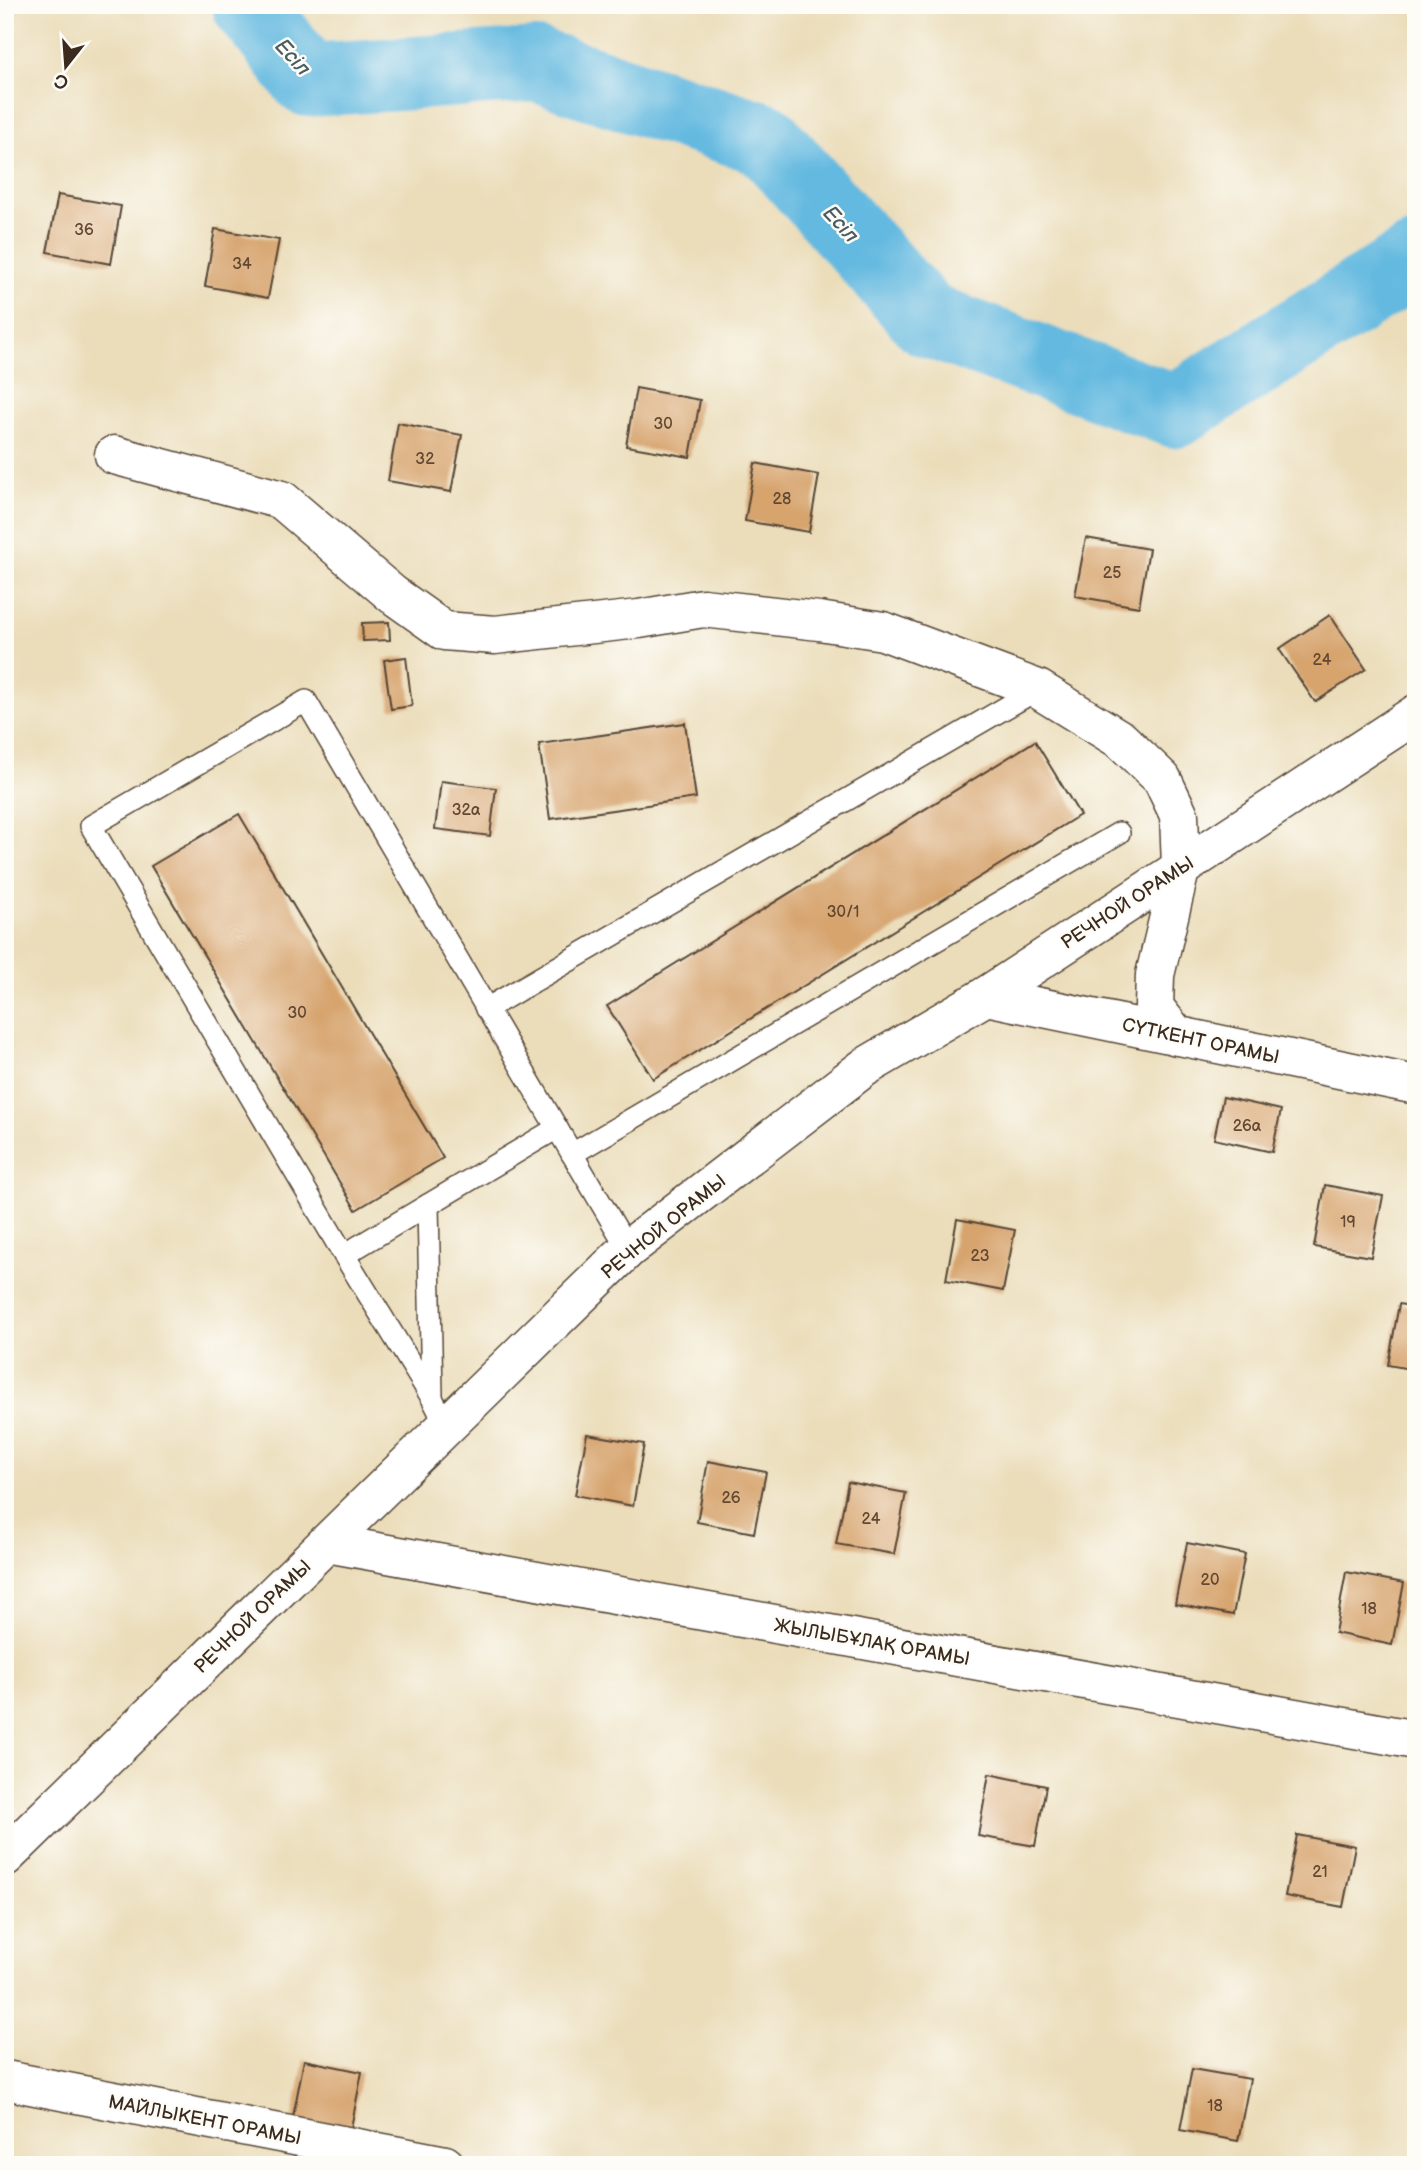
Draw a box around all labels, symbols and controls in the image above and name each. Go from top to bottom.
north arrow [32,32,102,102]
water label: Есіл [270,34,316,81]
text: С [52,68,71,94]
water label: Есіл [818,201,864,248]
house number: 36 [74,221,94,240]
house number: 34 [232,255,252,274]
house number: 30 [653,415,673,434]
house number: 32 [415,450,435,469]
house number: 28 [773,490,791,509]
house number: 25 [1103,564,1121,583]
house number: 24 [1313,651,1332,670]
house number: 32а [452,801,481,820]
street label: РЕЧНОЙ ОРАМЫ [1057,852,1199,955]
house number: 30/1 [827,903,859,922]
house number: 30 [287,1004,307,1023]
street label: СҮТКЕНТ ОРАМЫ [1120,1014,1281,1069]
house number: 26а [1233,1117,1262,1136]
street label: РЕЧНОЙ ОРАМЫ [597,1170,731,1285]
house number: 19 [1340,1213,1356,1232]
house number: 23 [971,1247,990,1266]
house number: 26 [721,1489,741,1508]
house number: 24 [862,1510,881,1529]
street label: РЕЧНОЙ ОРАМЫ [190,1555,316,1679]
house number: 20 [1201,1571,1219,1590]
house number: 18 [1361,1600,1377,1619]
street label: ЖЫЛЫБҰЛАҚ ОРАМЫ [772,1614,972,1671]
house number: 21 [1312,1863,1328,1882]
street label: МАЙЛЫКЕНТ ОРАМЫ [106,2091,303,2150]
house number: 18 [1207,2097,1223,2116]

